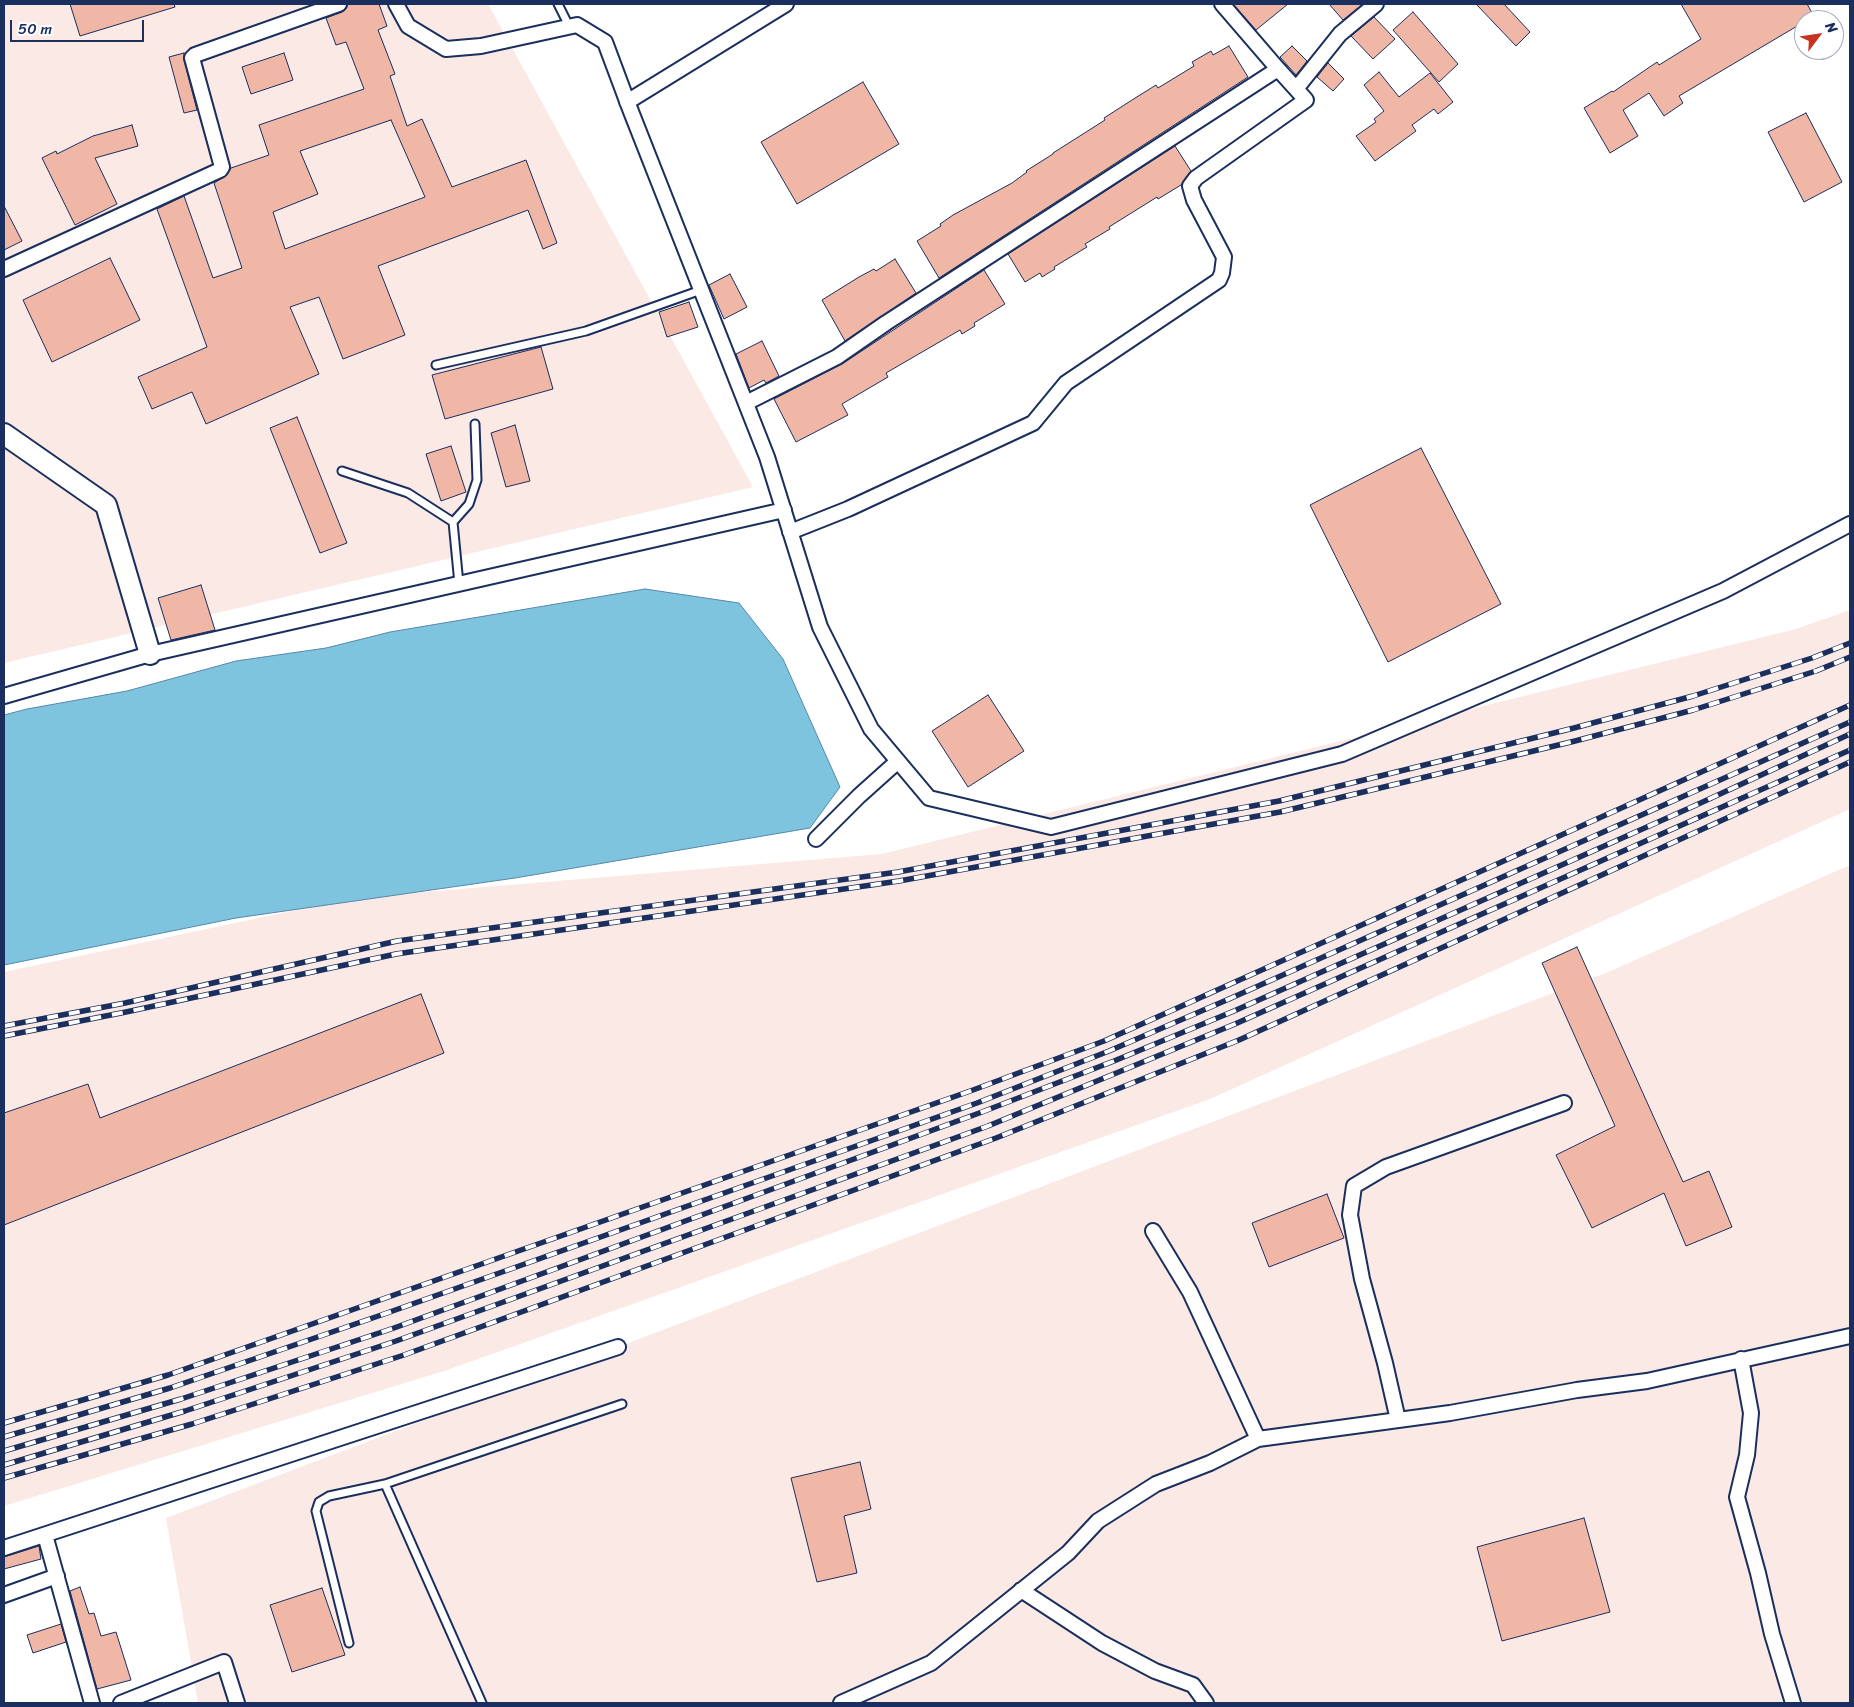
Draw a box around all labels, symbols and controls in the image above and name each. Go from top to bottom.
scale bar [12,10,146,42]
north arrow [1794,10,1844,60]
text: 50 m [18,16,52,42]
text: N [1818,17,1845,38]

